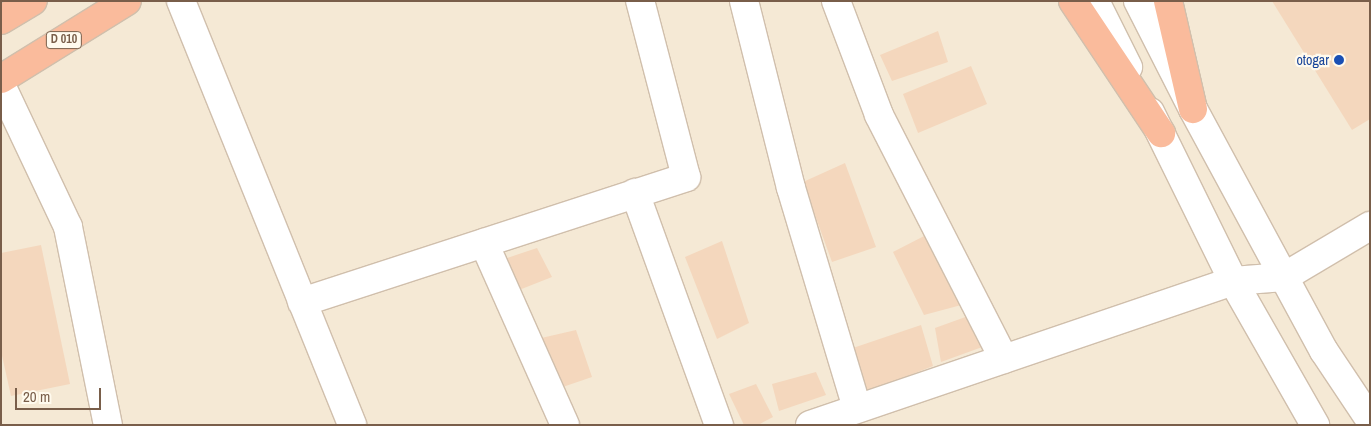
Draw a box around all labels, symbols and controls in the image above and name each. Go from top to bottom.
road number: D 010 [45,30,83,50]
place label: otogar [1296,52,1329,68]
marker: otogar [1333,54,1345,66]
scale bar [18,378,104,410]
text: 20 m [23,386,50,407]

